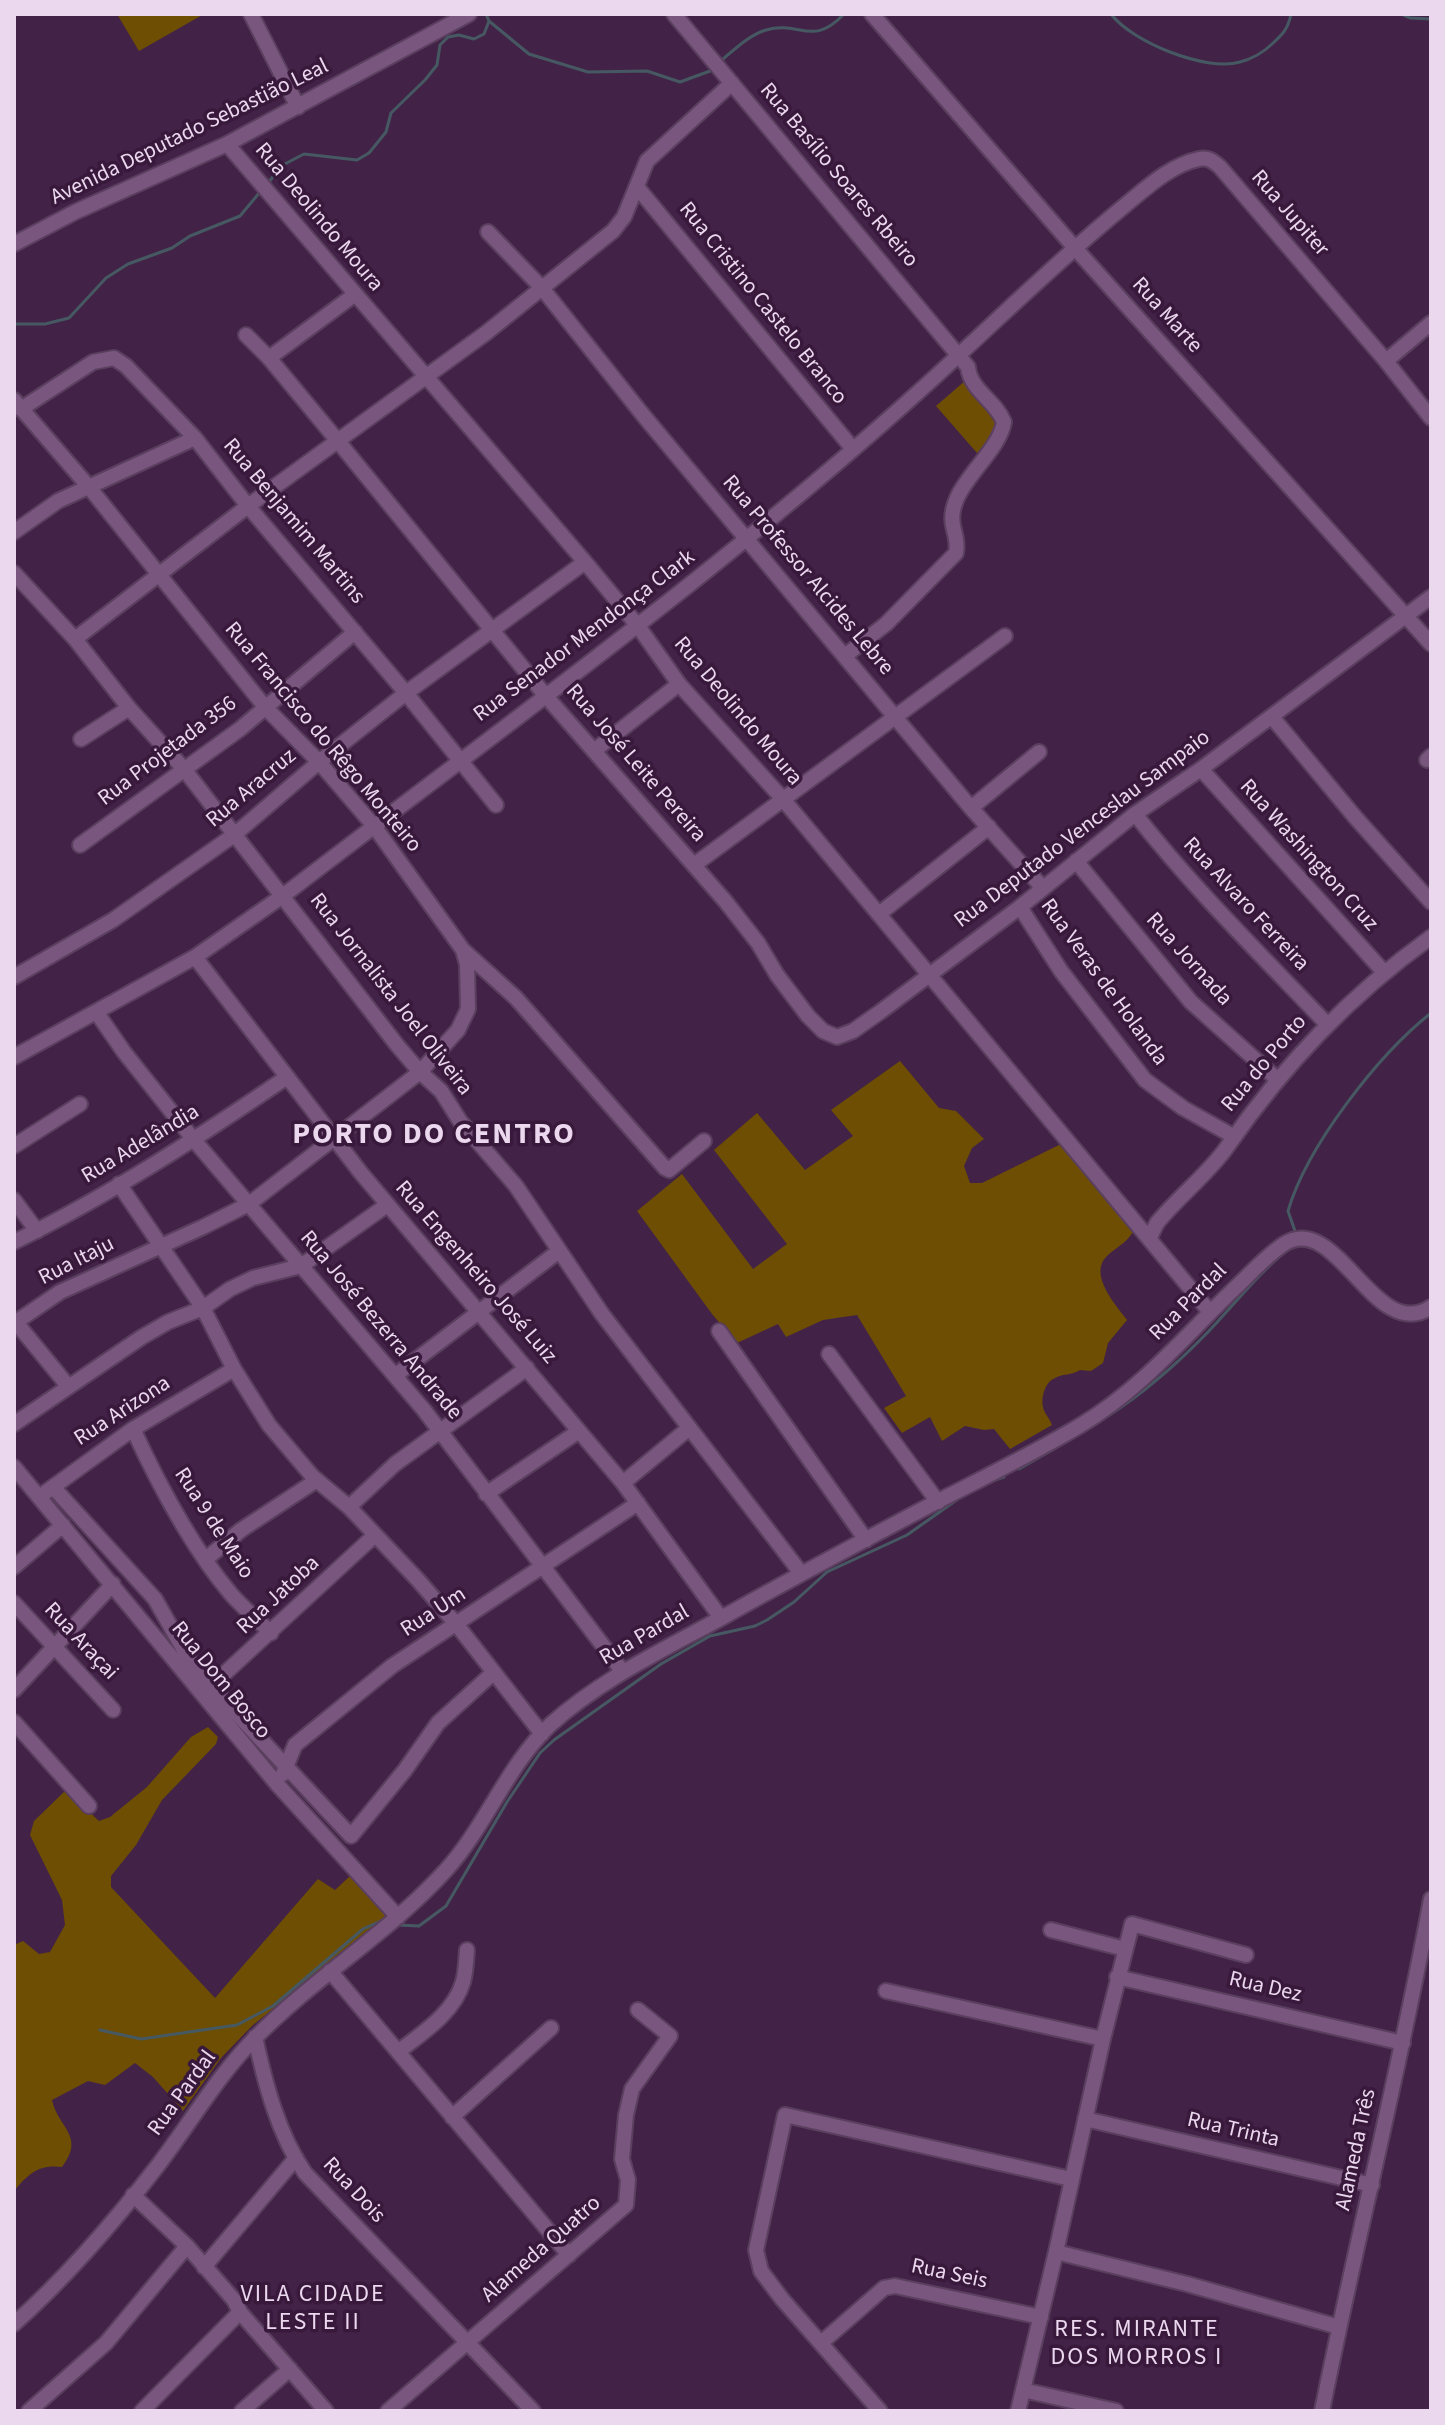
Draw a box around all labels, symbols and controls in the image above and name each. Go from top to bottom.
street label: Avenida Deputado Sebastião Leal [47,54,333,212]
street label: Rua Basílio Soares Rbeiro [753,78,923,274]
street label: Rua Deolindo Moura [248,138,388,298]
street label: Rua Jupiter [1244,165,1334,263]
street label: Rua Cristino Castelo Branco [672,198,852,410]
street label: Rua Marte [1125,273,1207,359]
street label: Rua Benjamim Martins [216,434,370,610]
street label: Rua Professor Alcides Lebre [716,471,898,681]
street label: Rua Senador Mendonça Clark [469,545,701,729]
street label: Rua Francisco do Rêgo Monteiro [218,617,426,859]
street label: Rua Deolindo Moura [667,632,807,792]
street label: Rua José Leite Pereira [559,680,711,848]
street label: Rua Projetada 356 [94,691,242,813]
street label: Rua Deputado Venceslau Sampaio [950,725,1216,935]
street label: Rua Aracruz [202,744,302,834]
street label: Rua Washington Cruz [1233,775,1383,937]
street label: Rua Alvaro Ferreira [1176,833,1314,977]
street label: Rua Jornalista Joel Oliveira [303,889,477,1101]
street label: Rua Veras de Holanda [1034,895,1172,1071]
street label: Rua Jornada [1139,908,1237,1012]
street label: Rua do Porto [1217,1010,1313,1118]
street label: Rua Adelândia [77,1100,205,1190]
district label: PORTO DO CENTRO [292,1118,576,1154]
street label: Rua Engenheiro José Luiz [388,1176,562,1370]
street label: Rua José Bezerra Andrade [293,1226,467,1426]
street label: Rua Itaju [35,1232,119,1292]
street label: Rua Pardal [1145,1259,1233,1347]
street label: Rua Arizona [70,1371,176,1453]
street label: Rua 9 de Maio [167,1463,259,1585]
street label: Rua Jatoba [232,1551,326,1641]
street label: Rua Um [396,1582,472,1644]
street label: Rua Araçai [37,1598,123,1686]
street label: Rua Pardal [596,1600,694,1672]
street label: Rua Dom Bosco [165,1617,275,1745]
street label: Rua Dez [1226,1967,1304,2009]
street label: Rua Pardal [143,2046,223,2142]
street label: Alameda Três [1331,2087,1383,2213]
street label: Rua Trinta [1184,2108,1282,2154]
street label: Rua Dois [316,2153,390,2229]
street label: Alameda Quatro [477,2191,607,2309]
street label: Rua Seis [908,2254,990,2296]
district label: VILA CIDADE LESTE II [240,2282,386,2338]
district label: RES. MIRANTE DOS MORROS I [1051,2317,1223,2373]

